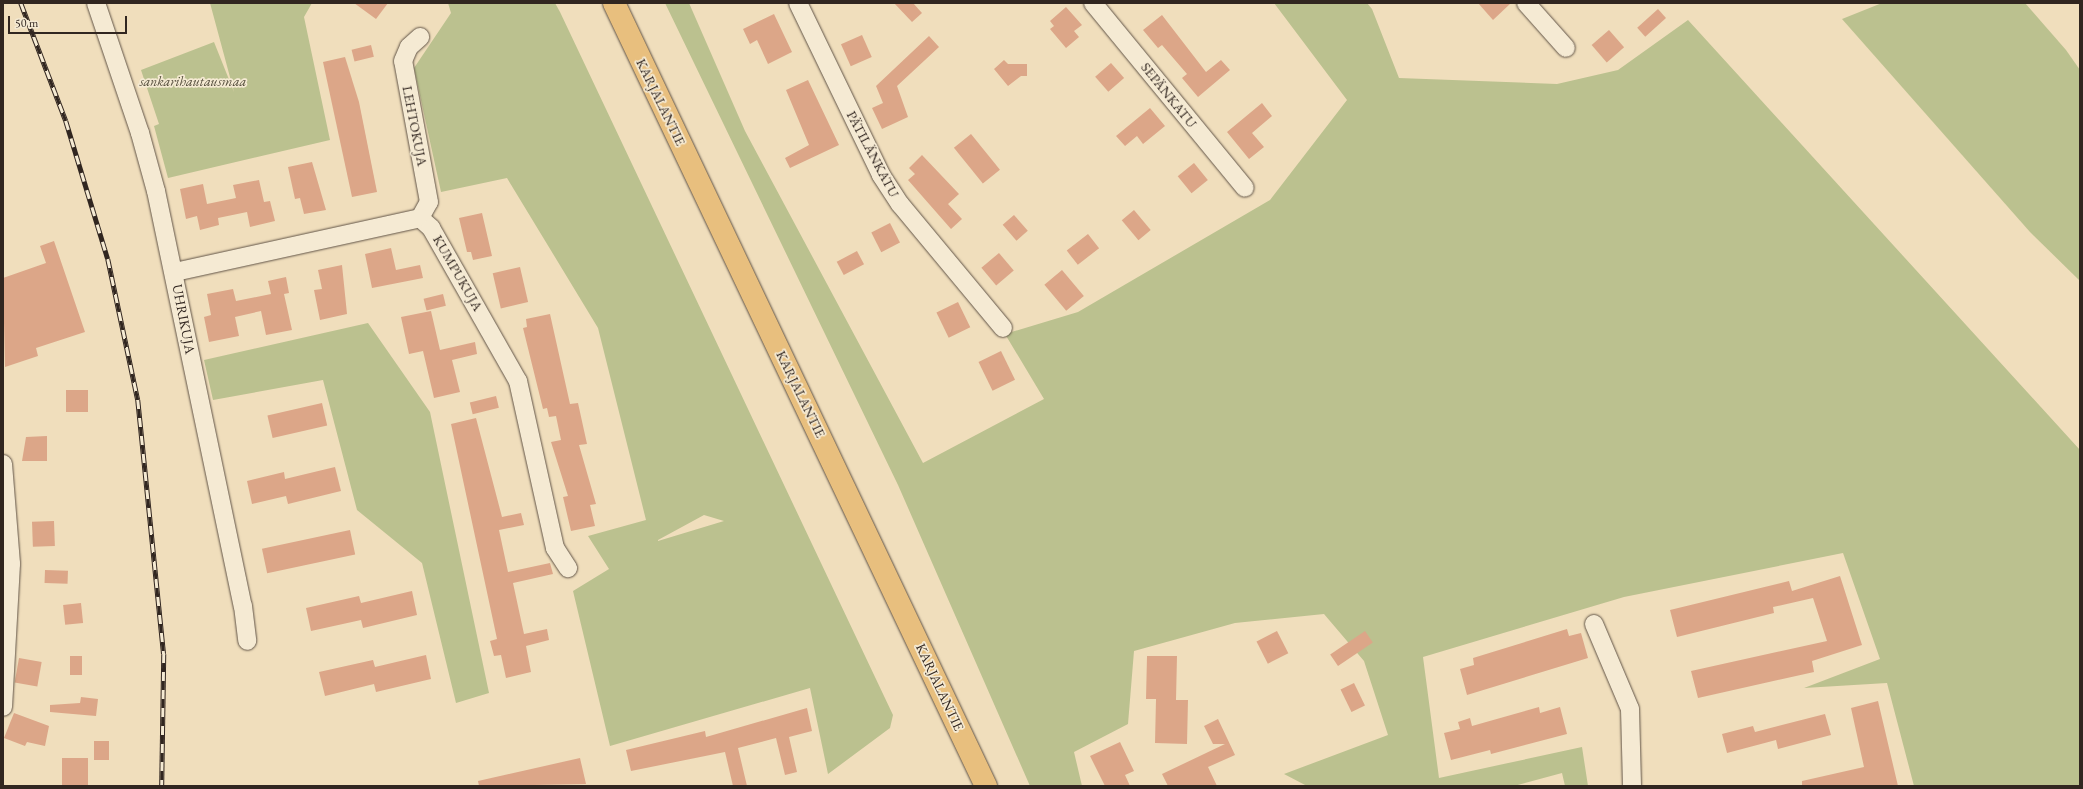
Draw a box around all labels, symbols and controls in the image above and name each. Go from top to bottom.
scale bar [10,8,129,34]
text: 50 m [15,15,38,31]
street label: KARJALANTIE [633,56,689,148]
street label: SEPÄNKATU [1138,59,1200,131]
park label: sankarihautausmaa [140,73,246,89]
street label: LEHTOKUJA [399,84,431,168]
street label: PÄTILÄNKATU [843,108,903,200]
street label: KUMPUKUJA [430,232,486,314]
street label: UHRIKUJA [169,283,199,355]
street label: KARJALANTIE [773,348,829,440]
street label: KARJALANTIE [912,641,968,733]

